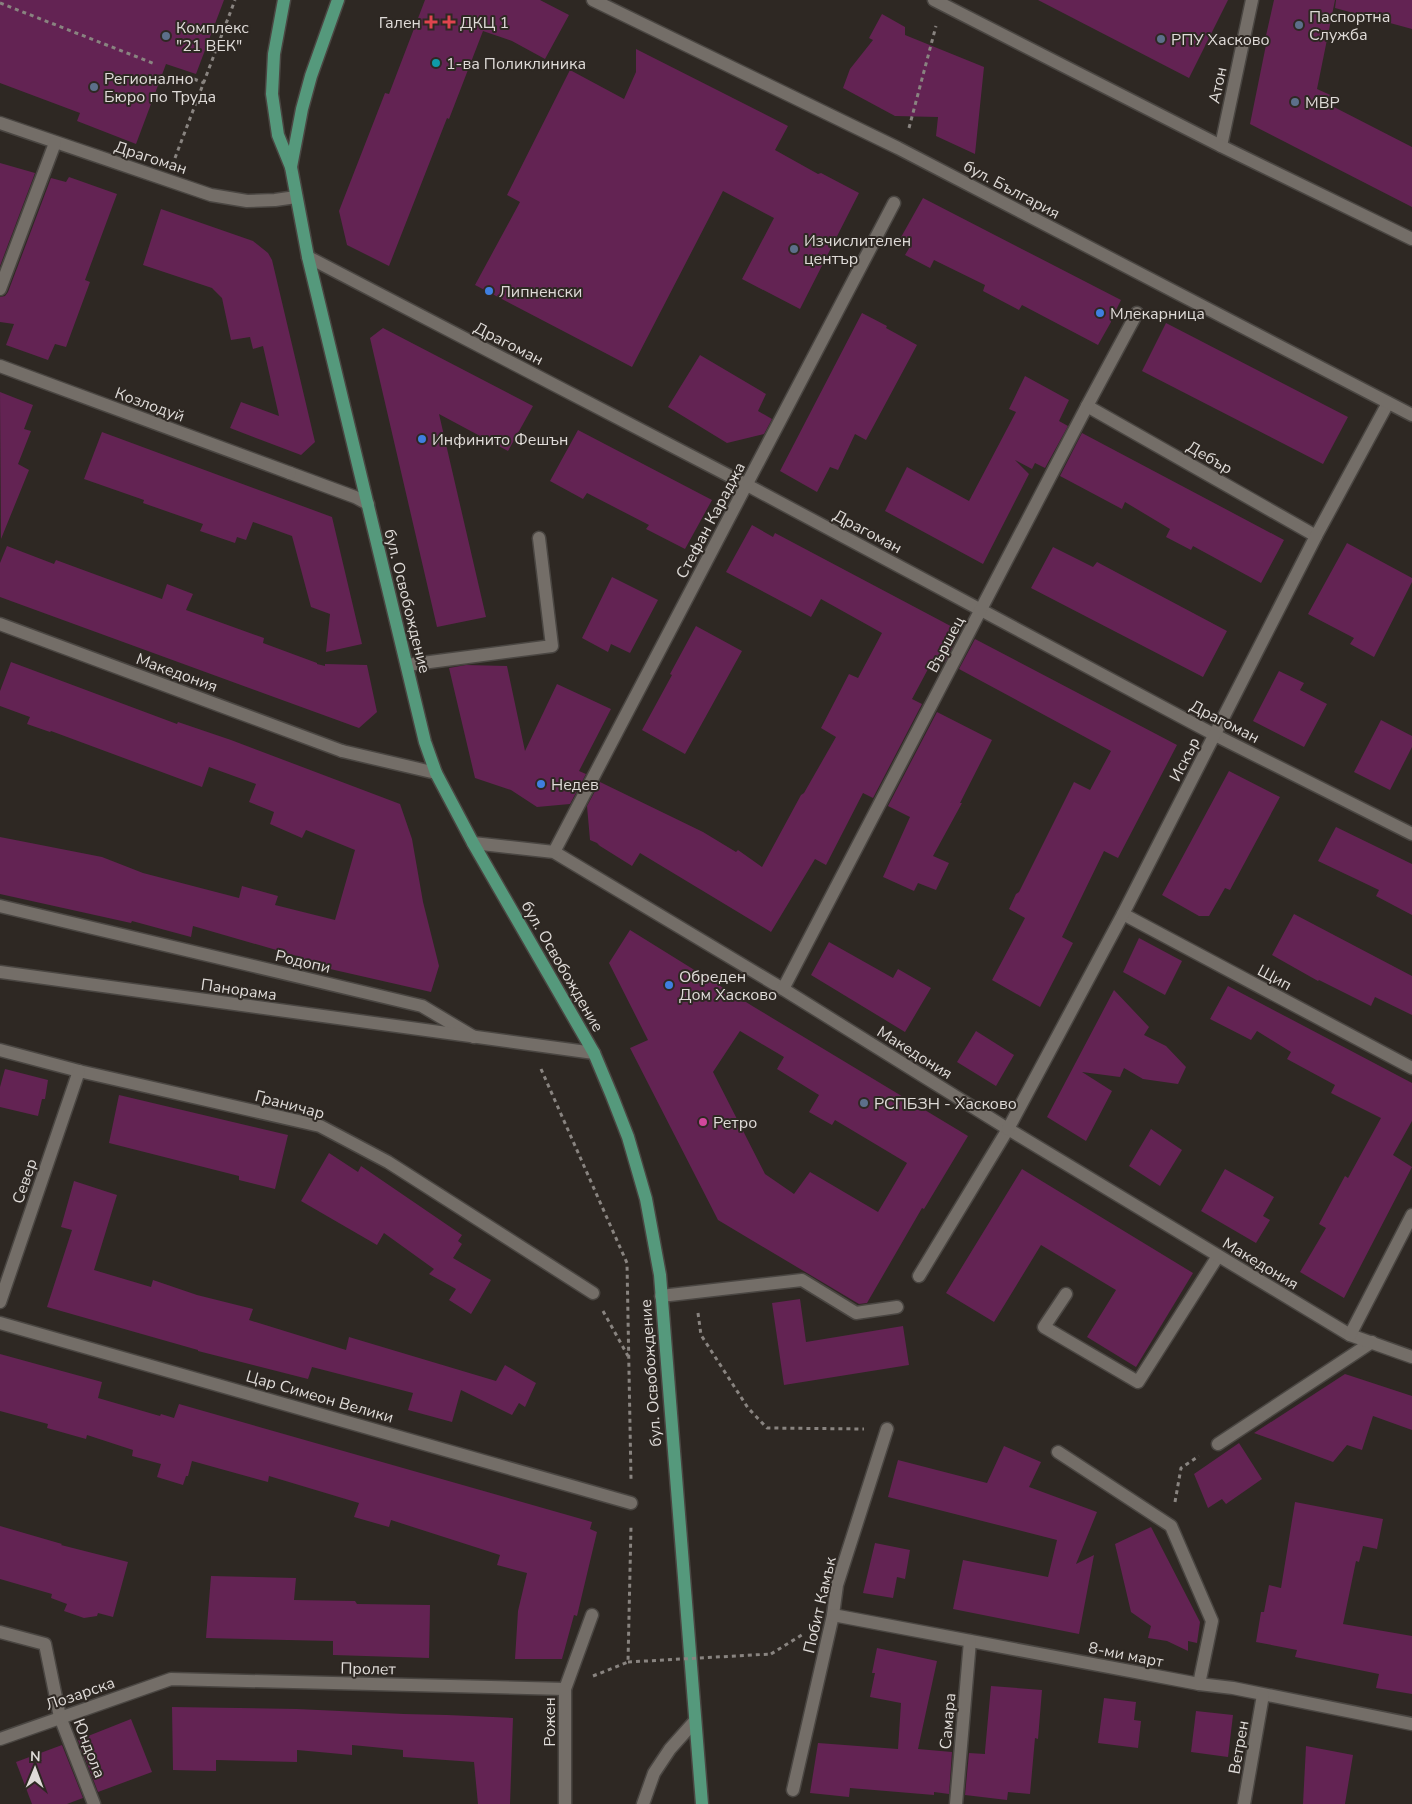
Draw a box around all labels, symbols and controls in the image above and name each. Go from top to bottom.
place label: Паспортна Служба [1309,6,1390,46]
place label: Гален [379,12,421,34]
place label: ДКЦ 1 [460,12,509,34]
marker: ДКЦ 1 [442,15,456,29]
marker: Гален [425,16,437,28]
place label: Комплекс "21 ВЕК" [176,17,249,57]
marker: Паспортна Служба [1293,19,1305,31]
place label: РПУ Хасково [1171,29,1270,51]
marker: Комплекс "21 ВЕК" [160,30,172,42]
marker: РПУ Хасково [1155,33,1167,45]
place label: 1-ва Поликлиника [446,53,586,75]
marker: 1-ва Поликлиника [430,57,442,69]
street label: Атон [1203,65,1233,105]
place label: Регионално Бюро по Труда [104,68,216,108]
marker: Регионално Бюро по Труда [88,81,100,93]
place label: МВР [1305,92,1340,114]
marker: МВР [1289,96,1301,108]
street label: Драгоман [112,136,190,180]
street label: бул. България [959,155,1064,225]
place label: Изчислителен център [804,230,911,270]
marker: Изчислителен център [788,243,800,255]
place label: Липненски [499,281,582,303]
marker: Липненски [483,285,495,297]
place label: Млекарница [1110,303,1205,325]
marker: Млекарница [1094,307,1106,319]
street label: Драгоман [470,317,547,371]
street label: Козлодуй [112,382,188,428]
place label: Инфинито Фешън [432,429,568,451]
marker: Инфинито Фешън [416,433,428,445]
street label: Дебър [1183,436,1236,480]
street label: Стефан Караджа [671,458,751,583]
street label: Драгоман [829,505,906,559]
street label: бул. Освобождение [378,527,436,676]
street label: Вършец [922,612,970,677]
street label: Македония [133,648,220,698]
street label: Драгоман [1186,695,1263,749]
street label: Искър [1164,733,1205,785]
place label: Недев [551,774,599,796]
marker: Недев [535,778,547,790]
street label: бул. Освобождение [516,897,609,1036]
street label: Родопи [273,945,333,979]
street label: Щип [1253,960,1296,996]
place label: Обреден Дом Хасково [679,966,777,1006]
street label: Панорама [199,974,278,1006]
marker: Обреден Дом Хасково [663,979,675,991]
street label: Македония [872,1021,956,1085]
street label: Граничар [253,1085,327,1125]
place label: РСПБЗН - Хасково [874,1093,1017,1115]
marker: РСПБЗН - Хасково [858,1097,870,1109]
place label: Ретро [713,1112,757,1134]
marker: Ретро [697,1116,709,1128]
street label: Север [7,1156,43,1207]
street label: Македония [1218,1232,1303,1295]
street label: бул. Освобождение [635,1298,667,1447]
street label: Цар Симеон Велики [243,1365,396,1429]
street label: Побит Камък [798,1554,842,1656]
street label: 8-ми март [1086,1637,1166,1673]
street label: Пролет [340,1658,397,1680]
street label: Лозарска [43,1672,118,1716]
street label: Самара [935,1692,961,1750]
street label: Рожен [539,1697,561,1747]
street label: Юндола [68,1716,110,1781]
street label: Ветрен [1223,1719,1255,1776]
north arrow [10,1744,60,1794]
text: N [30,1747,41,1766]

